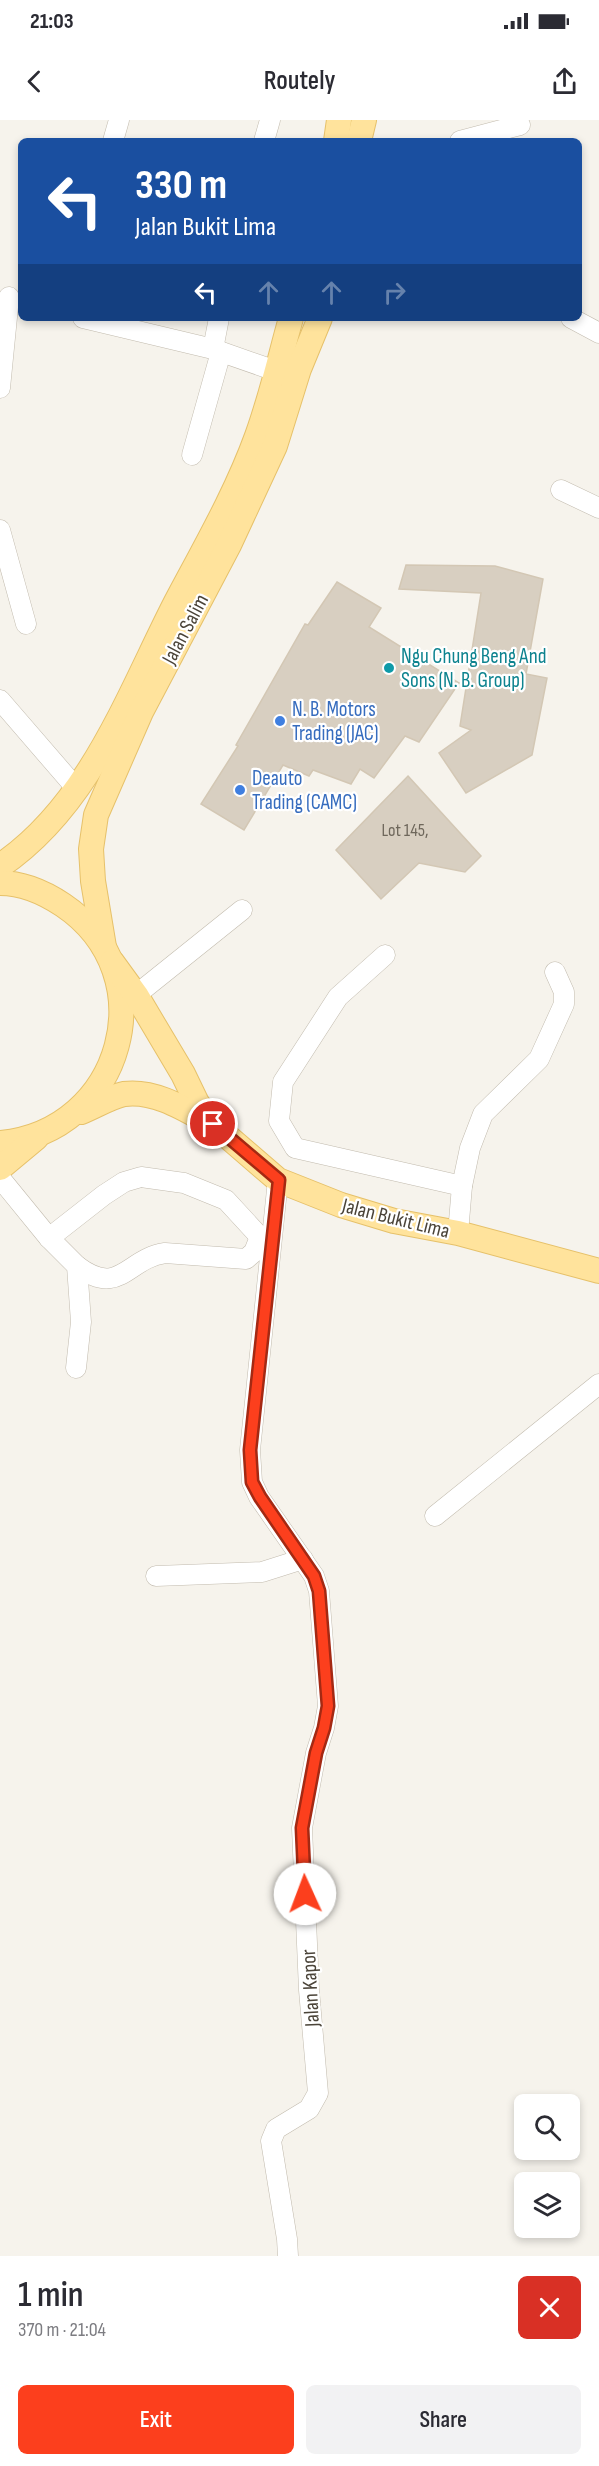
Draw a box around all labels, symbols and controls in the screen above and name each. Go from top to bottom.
text: 21:03 [30,8,74,35]
icon: back [18,65,51,98]
text: Routely [264,65,335,97]
icon: share [548,65,581,98]
text: 330 m [135,160,227,211]
icon: left [36,162,114,240]
text: Jalan Bukit Lima [135,211,276,243]
icon: left [189,276,222,309]
icon: ahead [252,276,285,309]
icon: ahead [315,276,348,309]
icon: right [378,276,411,309]
street label: Jalan Salim [156,590,214,669]
place label: Ngu Chung Beng And Sons (N. B. Group) [401,644,547,693]
marker: Ngu Chung Beng And Sons (N. B. Group) [382,661,396,675]
place label: N. B. Motors Trading (JAC) [292,697,379,746]
marker: N. B. Motors Trading (JAC) [273,714,287,728]
place label: Deauto Trading (CAMC) [252,766,357,815]
marker: Deauto Trading (CAMC) [233,783,247,797]
house number: Lot 145, [382,820,428,841]
pin [187,1098,238,1149]
icon: arrive [196,1107,229,1140]
street label: Jalan Bukit Lima [339,1193,452,1244]
position arrow [273,1862,337,1926]
street label: Jalan Kapor [296,1949,325,2028]
map controls [514,2094,580,2238]
button: search [514,2094,580,2160]
button: layers [514,2172,580,2238]
text: 1 min [18,2274,83,2317]
button: close [518,2276,581,2339]
text: 370 m · 21:04 [18,2318,106,2342]
button: Exit [18,2385,294,2454]
button: Share [306,2385,581,2454]

